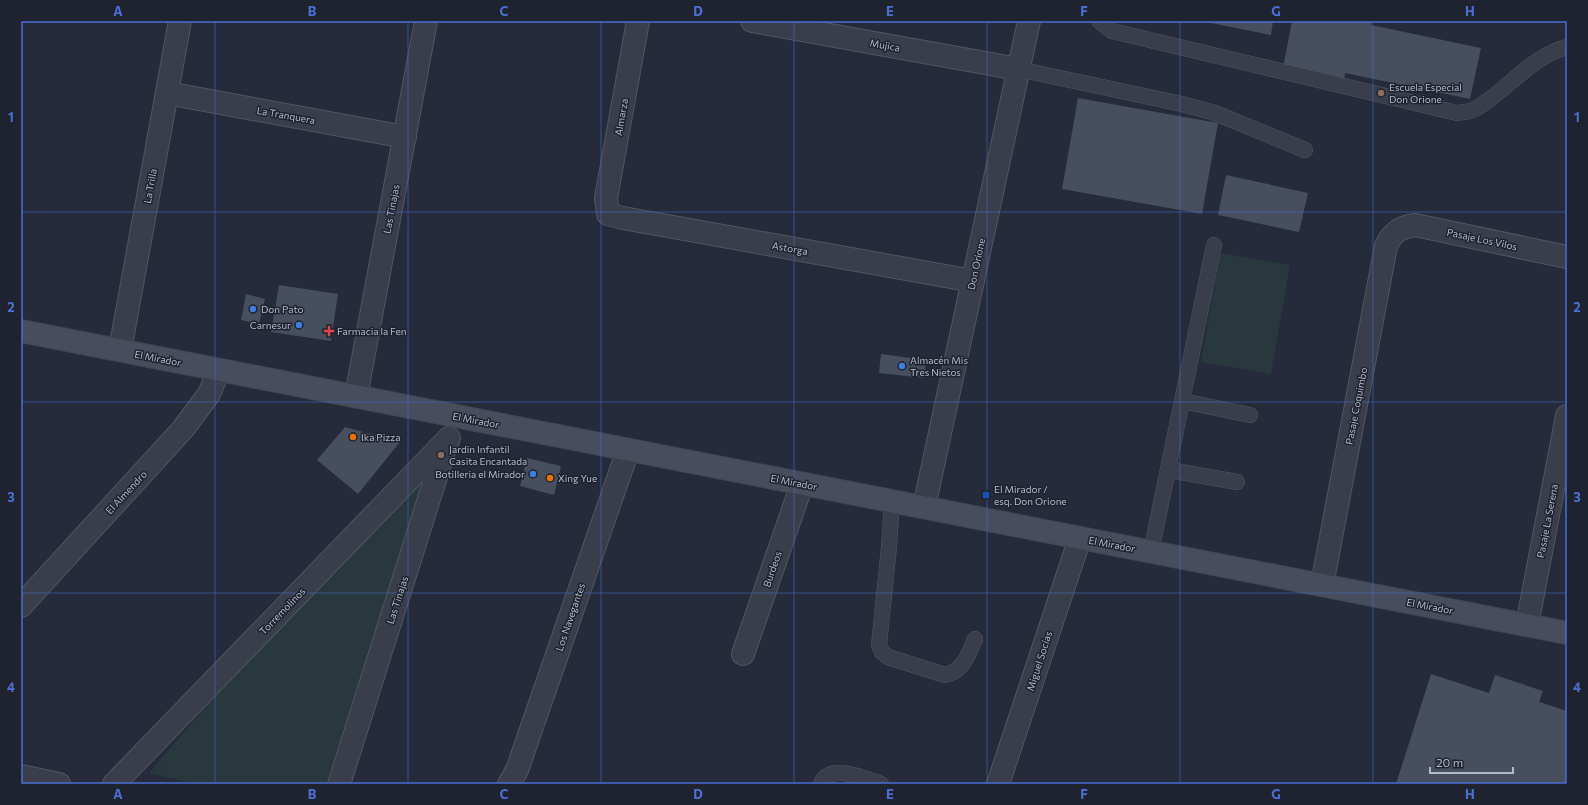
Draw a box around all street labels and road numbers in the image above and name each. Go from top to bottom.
street label: Mujica [869,36,901,54]
street label: Almarza [612,97,630,137]
street label: La Tranquera [256,104,316,126]
street label: La Trilla [141,168,159,204]
street label: Las Tinajas [380,183,402,235]
street label: Pasaje Los Vilos [1446,226,1519,252]
street label: Don Orione [965,237,987,291]
street label: Astorga [771,239,809,257]
street label: El Mirador [134,348,182,368]
street label: Pasaje Coquimbo [1343,366,1369,446]
street label: El Mirador [452,410,500,430]
street label: El Almendro [103,468,149,516]
street label: El Mirador [770,472,818,492]
street label: Pasaje La Serena [1534,483,1560,559]
street label: El Mirador [1088,534,1136,554]
street label: Burdeos [760,549,784,589]
street label: Las Tinajas [384,574,411,625]
street label: Los Navegantes [553,581,587,653]
street label: Torremolinos [257,585,308,637]
street label: El Mirador [1406,596,1454,616]
street label: Miguel Socías [1024,629,1054,692]

